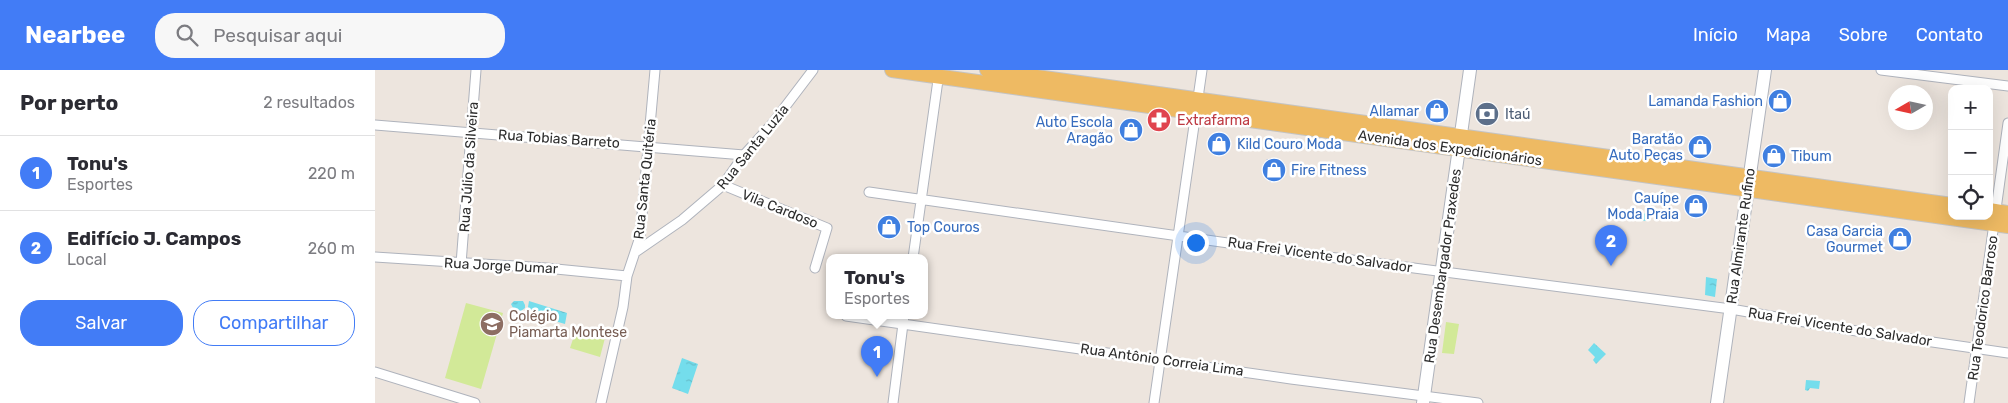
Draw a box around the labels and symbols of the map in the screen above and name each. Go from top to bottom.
north arrow [1888,85,1933,130]
shop icon: Lamanda Fashion [1767,88,1793,114]
place label: Lamanda Fashion [1648,93,1763,110]
shop icon: Allamar [1424,98,1450,124]
street label: Rua Júlio da Silveira [456,101,482,233]
street label: Rua Santa Luzia [714,101,792,193]
bank icon: Itaú [1474,101,1500,127]
place label: Allamar [1370,103,1420,120]
place label: Itaú [1505,106,1530,123]
pharmacy icon: Extrafarma [1146,107,1172,133]
place label: Extrafarma [1177,112,1250,129]
place label: Auto Escola Aragão [1036,114,1113,147]
shop icon: Auto Escola Aragão [1118,117,1144,143]
street label: Rua Santa Quitéria [630,118,660,240]
street label: Rua Tobias Barreto [498,126,620,152]
street label: Avenida dos Expedicionários [1357,127,1543,169]
shop icon: Kild Couro Moda [1206,131,1232,157]
place label: Baratão Auto Peças [1609,131,1683,164]
shop icon: Baratão Auto Peças [1687,134,1713,160]
place label: Kild Couro Moda [1237,136,1342,153]
shop icon: Tibum [1761,143,1787,169]
place label: Tibum [1791,148,1832,165]
shop icon: Fire Fitness [1261,157,1287,183]
place label: Fire Fitness [1291,162,1367,179]
street label: Rua Almirante Rufino [1723,167,1759,305]
street label: Rua Desembargador Praxedes [1421,168,1465,364]
street label: Vila Cardoso [739,186,821,232]
place label: Cauípe Moda Praia [1607,190,1679,223]
shop icon: Cauípe Moda Praia [1683,193,1709,219]
shop icon: Top Couros [876,214,902,240]
place label: Top Couros [907,219,980,236]
place label: Casa Garcia Gourmet [1806,223,1884,256]
pin: 2 [1595,225,1627,266]
shop icon: Casa Garcia Gourmet [1887,226,1913,252]
your location [1183,230,1209,256]
street label: Rua Frei Vicente do Salvador [1227,234,1414,276]
street label: Rua Teodorico Barroso [1964,234,2002,382]
street label: Rua Jorge Dumar [444,255,559,278]
street label: Rua Frei Vicente do Salvador [1747,304,1934,350]
place label: Colégio Piamarta Montese [509,308,627,341]
school or university icon: Colégio Piamarta Montese [479,311,505,337]
pin: 1 [861,336,893,377]
street label: Rua Antônio Correia Lima [1079,340,1245,380]

